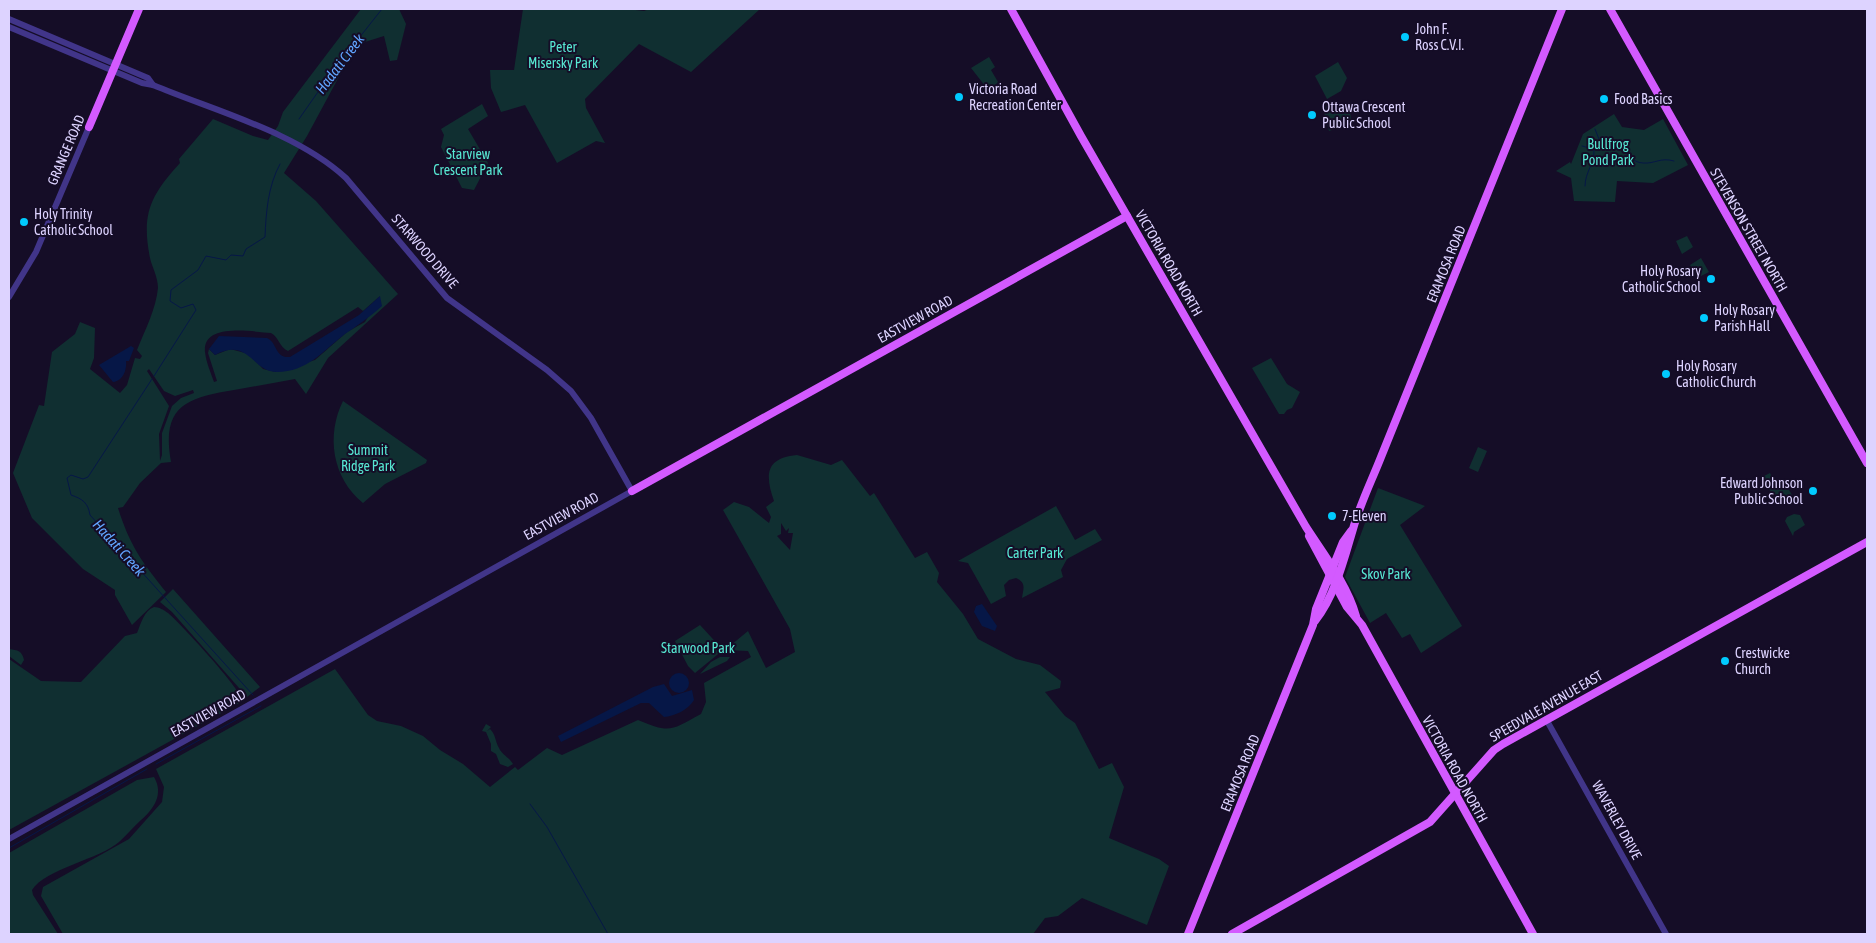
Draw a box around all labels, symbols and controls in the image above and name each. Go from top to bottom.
place label: John F. Ross C.V.I. [1415,21,1464,53]
water label: Hadati Creek [312,30,368,97]
marker: John F. Ross C.V.I. [1399,31,1411,43]
park label: Peter Misersky Park [528,39,598,71]
place label: Victoria Road Recreation Center [969,81,1062,113]
marker: Victoria Road Recreation Center [953,91,965,103]
place label: Food Basics [1614,91,1673,107]
marker: Food Basics [1598,93,1610,105]
place label: Ottawa Crescent Public School [1322,99,1405,131]
marker: Ottawa Crescent Public School [1306,109,1318,121]
street label: GRANGE ROAD [44,112,88,187]
park label: Bullfrog Pond Park [1582,136,1634,168]
park label: Starview Crescent Park [433,146,503,178]
street label: STEVENSON STREET NORTH [1707,165,1791,295]
place label: Holy Trinity Catholic School [34,206,113,238]
street label: VICTORIA ROAD NORTH [1132,207,1206,319]
street label: STARWOOD DRIVE [389,211,461,291]
marker: Holy Trinity Catholic School [18,216,30,228]
street label: ERAMOSA ROAD [1423,223,1469,305]
place label: Holy Rosary Catholic School [1622,263,1701,295]
marker: Holy Rosary Catholic School [1705,273,1717,285]
street label: EASTVIEW ROAD [875,292,955,346]
place label: Holy Rosary Parish Hall [1714,302,1775,334]
marker: Holy Rosary Parish Hall [1698,312,1710,324]
place label: Holy Rosary Catholic Church [1676,358,1756,390]
marker: Holy Rosary Catholic Church [1660,368,1672,380]
park label: Summit Ridge Park [341,442,395,474]
place label: Edward Johnson Public School [1720,475,1803,507]
marker: Edward Johnson Public School [1807,485,1819,497]
street label: EASTVIEW ROAD [521,489,601,543]
place label: 7-Eleven [1342,508,1387,524]
marker: 7-Eleven [1326,510,1338,522]
water label: Hadati Creek [90,516,149,580]
park label: Carter Park [1007,545,1063,561]
park label: Skov Park [1361,566,1411,582]
park label: Starwood Park [661,640,735,656]
place label: Crestwicke Church [1735,645,1790,677]
marker: Crestwicke Church [1719,655,1731,667]
street label: SPEEDVALE AVENUE EAST [1487,667,1605,745]
street label: EASTVIEW ROAD [168,686,248,740]
street label: VICTORIA ROAD NORTH [1419,713,1491,825]
street label: ERAMOSA ROAD [1217,732,1263,814]
street label: WAVERLEY DRIVE [1589,778,1645,862]

